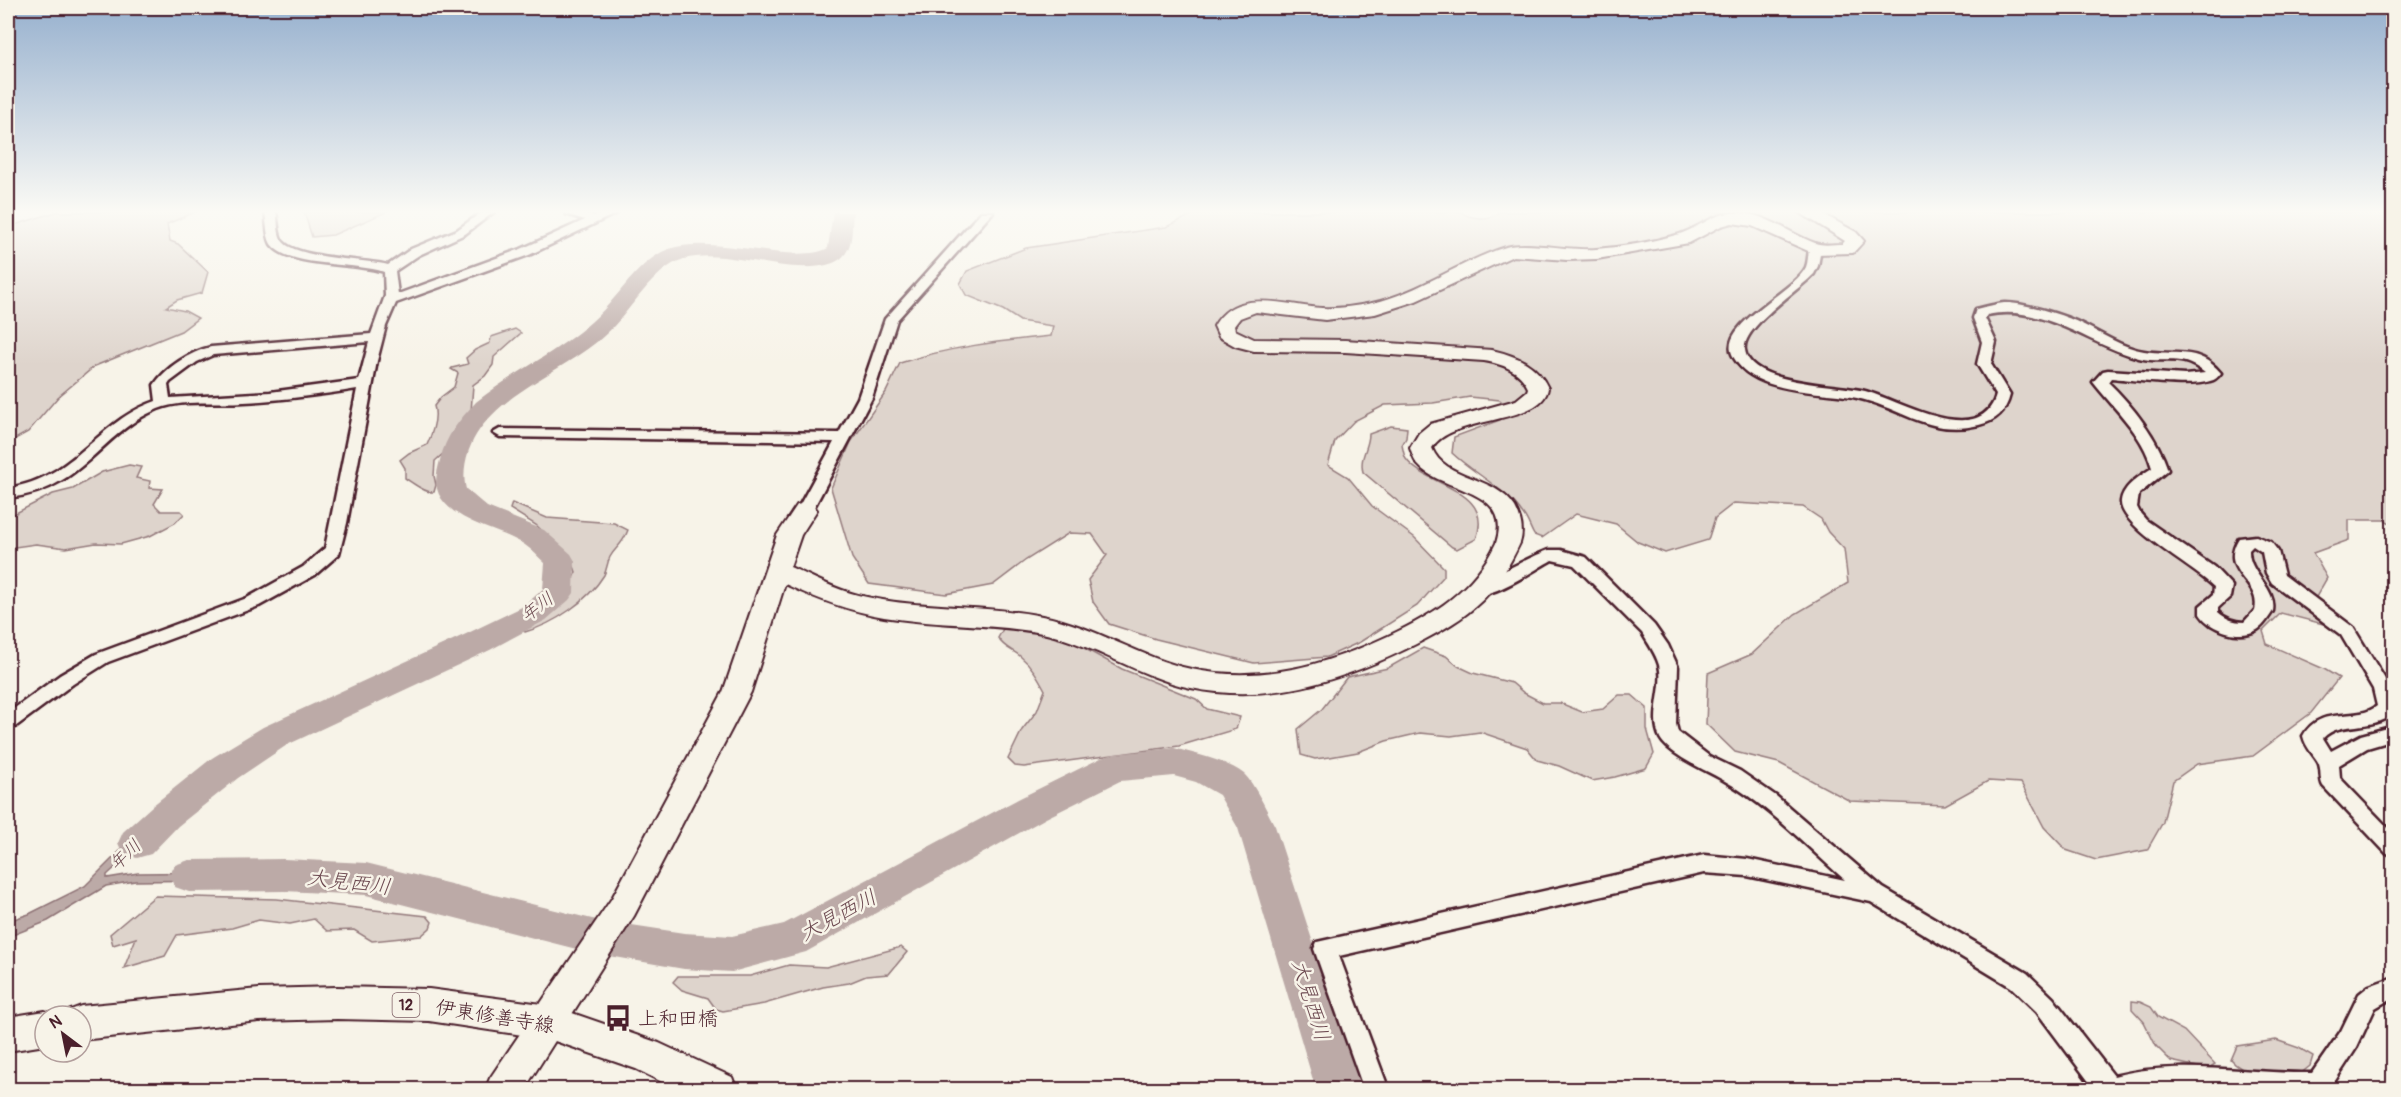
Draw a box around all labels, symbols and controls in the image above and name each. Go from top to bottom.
water label: 年川 [516,587,559,627]
water label: 年川 [104,835,146,876]
water label: 大見西川 [306,864,392,901]
water label: 大見西川 [795,884,882,947]
water label: 大見西川 [1285,956,1336,1044]
road number: 12 [392,993,420,1017]
street label: 伊東修善寺線 [434,995,556,1038]
bus stop icon: 上和田橋 [603,1003,633,1033]
north arrow [33,1004,93,1064]
place label: 上和田橋 [638,1006,718,1031]
text: N [46,1011,66,1033]

